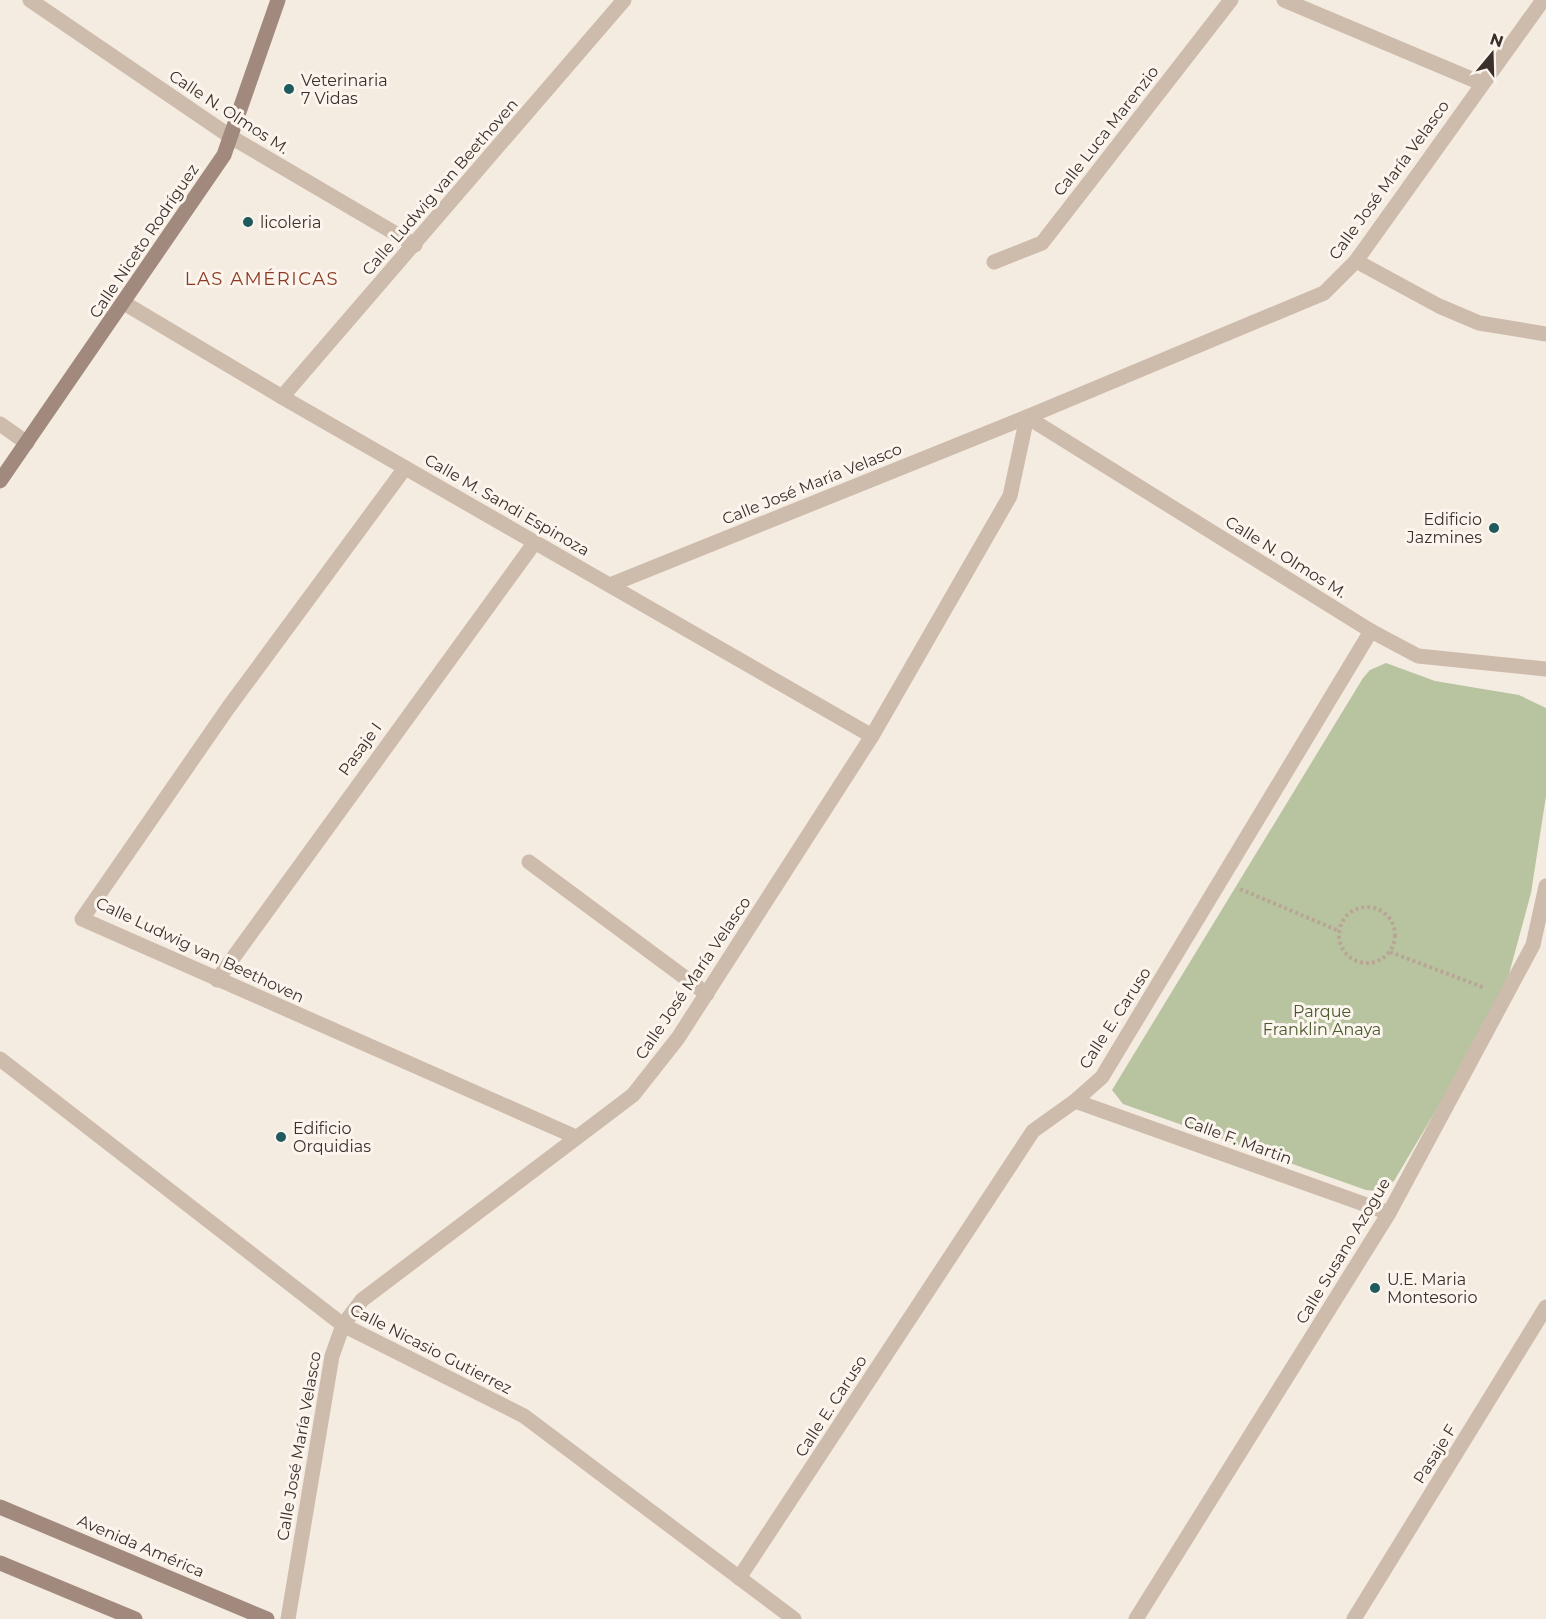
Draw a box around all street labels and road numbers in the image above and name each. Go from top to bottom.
street label: Calle Luca Marenzio [1049,62,1163,200]
street label: Calle N. Olmos M. [165,66,293,158]
street label: Calle Ludwig van Beethoven [358,95,522,279]
street label: Calle José María Velasco [1325,97,1453,263]
street label: Calle Niceto Rodríguez [85,160,203,322]
street label: Calle José María Velasco [719,439,905,529]
street label: Calle M. Sandi Espinoza [421,450,593,560]
street label: Calle N. Olmos M. [1222,512,1350,602]
street label: Pasaje I [334,719,386,779]
street label: Calle Ludwig van Beethoven [93,893,307,1007]
street label: Calle José María Velasco [631,893,755,1063]
street label: Calle E. Caruso [1075,964,1155,1072]
street label: Calle F. Martin [1181,1112,1295,1168]
street label: Calle Susano Azogue [1292,1175,1394,1327]
street label: Calle Nicasio Gutierrez [347,1300,515,1398]
street label: Calle José María Velasco [273,1350,325,1542]
street label: Calle E. Caruso [791,1352,871,1460]
street label: Pasaje F [1409,1421,1461,1487]
street label: Avenida América [75,1511,207,1581]

